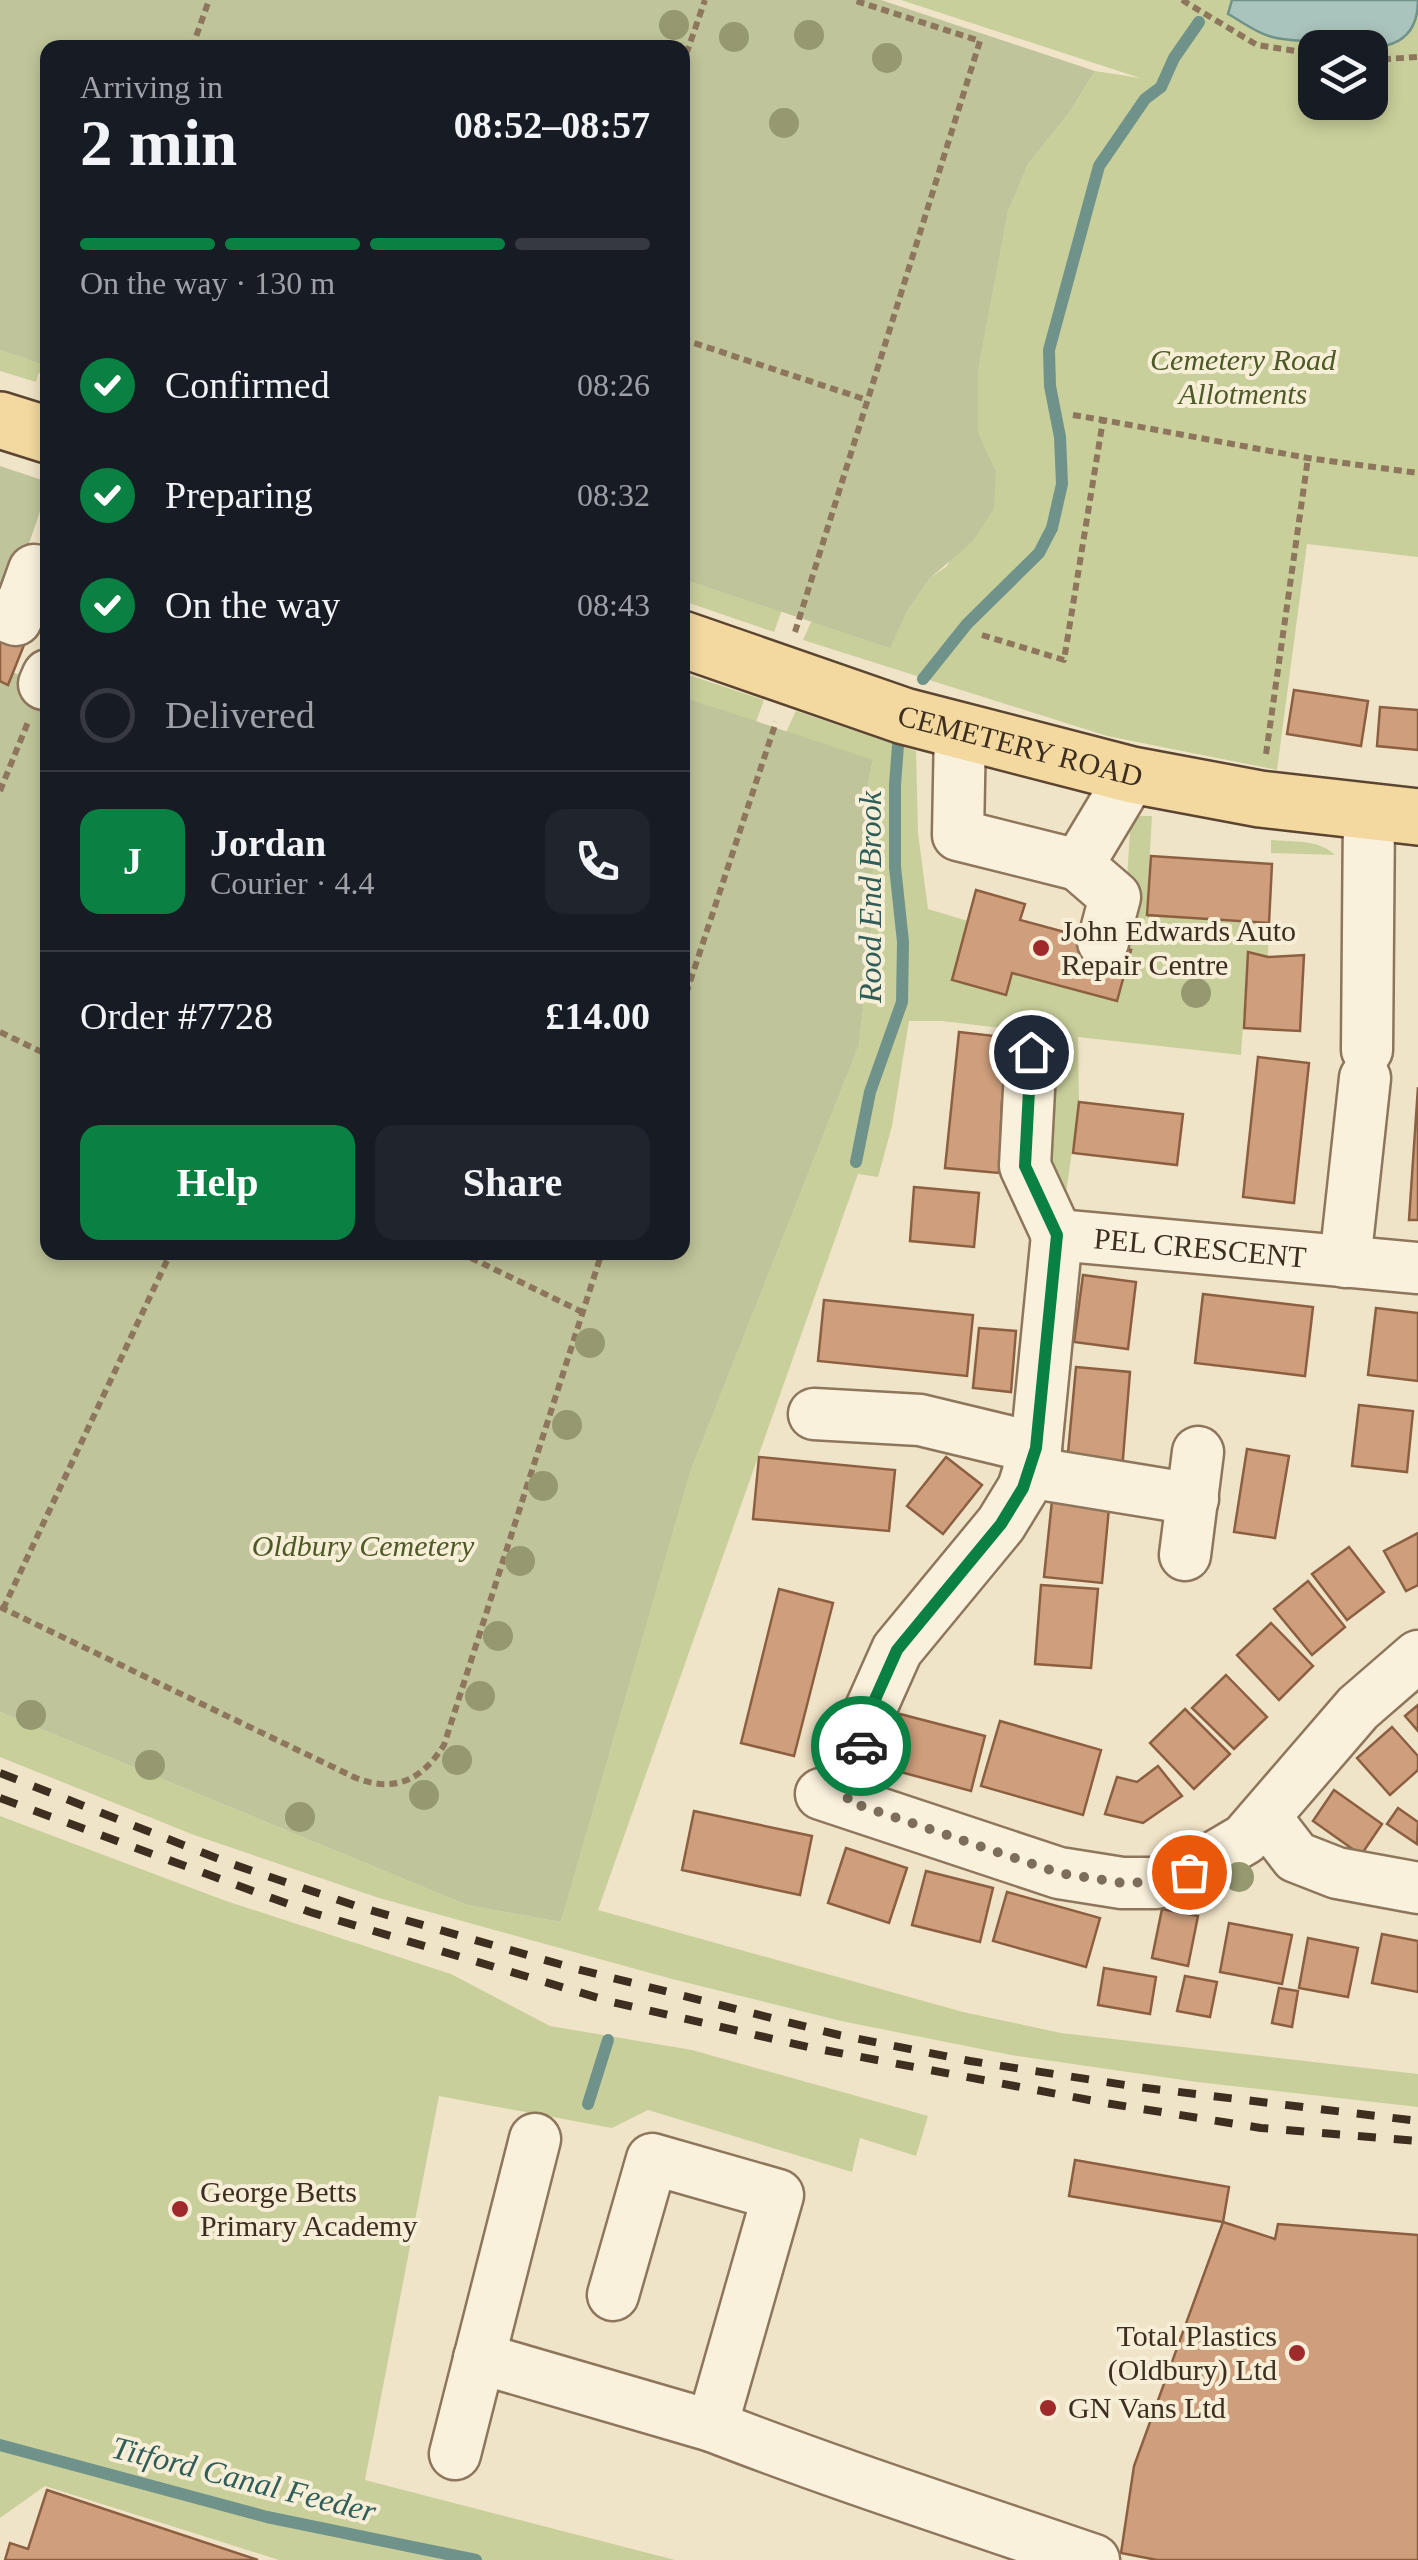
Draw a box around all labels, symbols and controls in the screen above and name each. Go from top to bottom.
map controls [1298,30,1388,120]
button: layers [1298,30,1388,120]
text: Arriving in [80,69,223,105]
text: 08:52–08:57 [454,104,650,146]
text: 2 min [80,107,237,179]
text: On the way · 130 m [80,265,335,301]
park label: Cemetery Road Allotments [1150,343,1337,410]
icon: check [80,358,135,413]
text: Confirmed [165,364,330,406]
text: 08:26 [577,367,650,403]
icon: check [80,468,135,523]
text: Preparing [165,474,313,516]
text: 08:32 [577,477,650,513]
icon: check [80,578,135,633]
text: On the way [165,584,340,626]
text: 08:43 [577,587,650,623]
text: Delivered [165,694,315,736]
street label: CEMETERY ROAD [894,698,1146,793]
water label: Rood End Brook [852,790,888,1004]
button: phone [545,809,650,914]
text: Jordan [210,822,326,864]
text: J [123,840,142,882]
text: Courier · 4.4 [210,865,374,901]
place label: John Edwards Auto Repair Centre [1061,914,1296,981]
marker: John Edwards Auto Repair Centre [1030,937,1052,959]
text: Order #7728 [80,995,273,1037]
text: £14.00 [546,995,650,1037]
pin [989,1010,1074,1095]
icon: home [1004,1025,1059,1080]
button: Help [80,1125,355,1240]
button: Share [375,1125,650,1240]
street label: PEL CRESCENT [1092,1221,1308,1274]
park label: Oldbury Cemetery [252,1529,475,1562]
courier [811,1696,911,1796]
icon: car [834,1719,889,1774]
pin [1147,1830,1232,1915]
icon: bag [1162,1845,1217,1900]
place label: George Betts Primary Academy [200,2175,417,2242]
marker: George Betts Primary Academy [169,2198,191,2220]
place label: Total Plastics (Oldbury) Ltd [1108,2319,1277,2387]
marker: Total Plastics (Oldbury) Ltd [1286,2342,1308,2364]
place label: GN Vans Ltd [1068,2391,1226,2424]
marker: GN Vans Ltd [1037,2397,1059,2419]
water label: Titford Canal Feeder [108,2429,380,2529]

